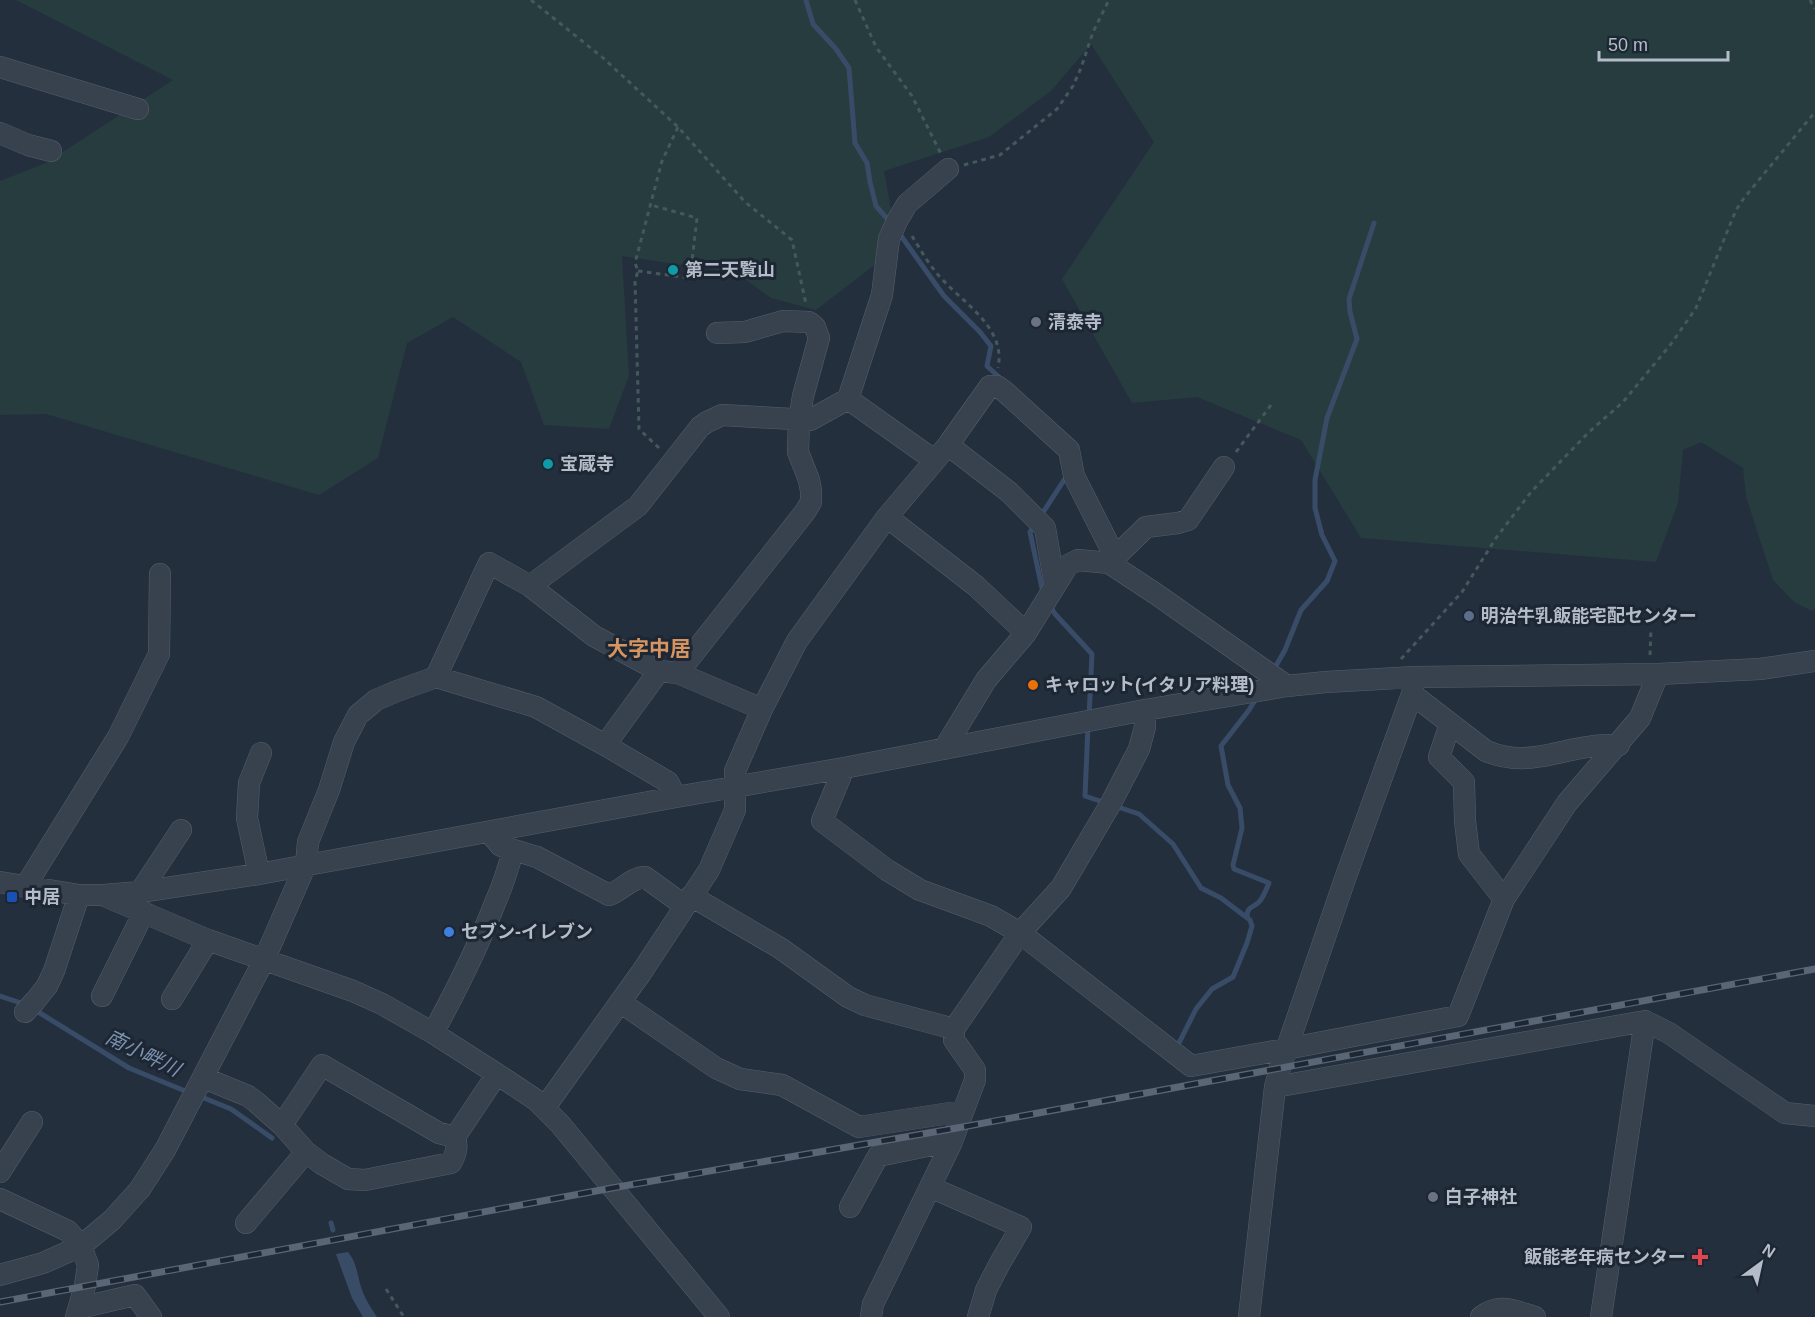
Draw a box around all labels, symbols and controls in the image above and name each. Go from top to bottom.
scale bar [1599,24,1728,62]
text: 50 m [1608,35,1648,55]
place label: 第二天覧山 [685,260,775,280]
marker: 第二天覧山 [666,263,680,277]
place label: 清泰寺 [1048,312,1102,332]
marker: 清泰寺 [1029,315,1043,329]
place label: 宝蔵寺 [560,454,614,474]
marker: 宝蔵寺 [541,457,555,471]
place label: 明治牛乳飯能宅配センター [1481,606,1697,626]
marker: 明治牛乳飯能宅配センター [1462,609,1476,623]
district label: 大字中居 [607,637,691,660]
place label: キャロット(イタリア料理) [1045,675,1254,695]
marker: キャロット(イタリア料理) [1026,678,1040,692]
place label: 中居 [24,887,60,907]
marker: 中居 [5,890,19,904]
place label: セブン-イレブン [461,922,593,942]
marker: セブン-イレブン [442,925,456,939]
water label: 南小畔川 [102,1026,186,1081]
place label: 白子神社 [1445,1187,1517,1207]
marker: 白子神社 [1426,1190,1440,1204]
north arrow [1731,1233,1791,1293]
text: N [1759,1241,1778,1261]
place label: 飯能老年病センター [1524,1247,1686,1267]
marker: 飯能老年病センター [1691,1248,1709,1266]

